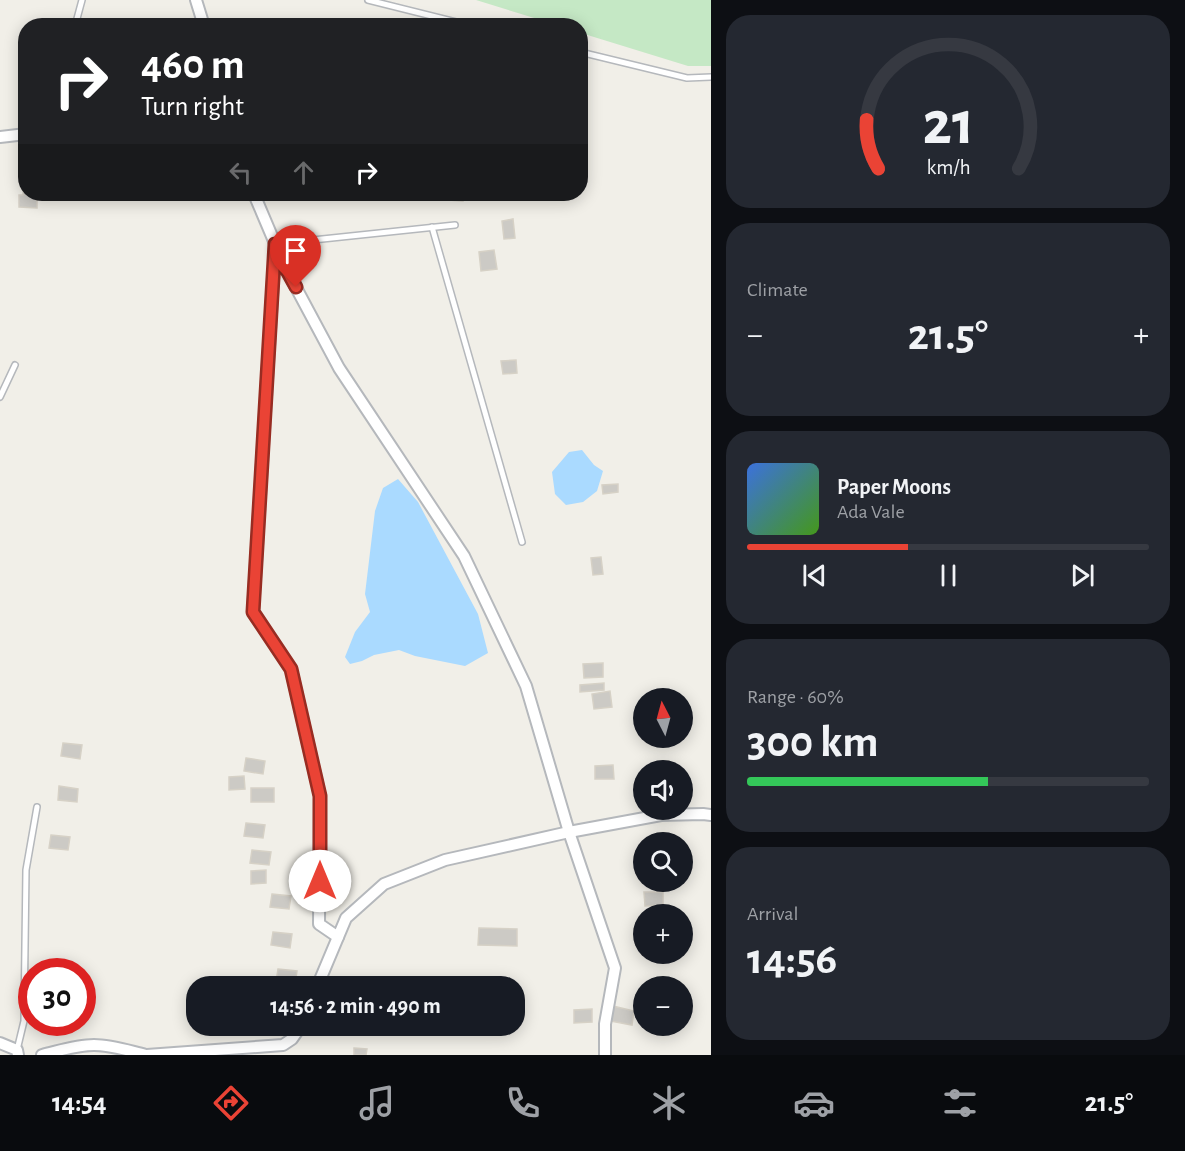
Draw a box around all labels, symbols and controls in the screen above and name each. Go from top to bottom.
icon: right [42,42,120,120]
text: 460 m [141,44,245,86]
text: Turn right [141,93,244,120]
text: 21 [922,93,974,155]
icon: left [224,156,257,189]
icon: ahead [287,156,320,189]
icon: right [350,156,383,189]
text: km/h [926,157,970,178]
pin [270,225,321,287]
icon: arrive [279,234,312,267]
text: Climate [747,280,808,300]
text: 21.5° [908,313,988,358]
text: − [747,319,763,352]
text: + [1133,319,1149,352]
text: Paper Moons [837,476,951,498]
text: Ada Vale [837,502,905,522]
icon: previous [798,559,831,592]
icon: pause [932,559,965,592]
icon: next [1066,559,1099,592]
text: Range · 60% [747,687,844,707]
north arrow [633,688,693,748]
map controls [633,688,693,1036]
text: 300 km [747,720,879,765]
button: sound [633,760,693,820]
button: search [633,832,693,892]
position arrow [288,849,352,913]
button: + [633,904,693,964]
text: Arrival [747,904,798,924]
text: 14:56 [747,937,837,982]
speed limit sign: 30 [18,958,96,1036]
button: − [633,976,693,1036]
text: 14:56 · 2 min · 490 m [270,995,441,1017]
icon: directions [210,1082,252,1124]
icon: music [356,1082,398,1124]
icon: phone [502,1082,544,1124]
icon: climate [648,1082,690,1124]
icon: car [793,1082,835,1124]
icon: filters [939,1082,981,1124]
text: 14:54 [52,1089,107,1116]
text: 21.5° [1085,1089,1133,1116]

